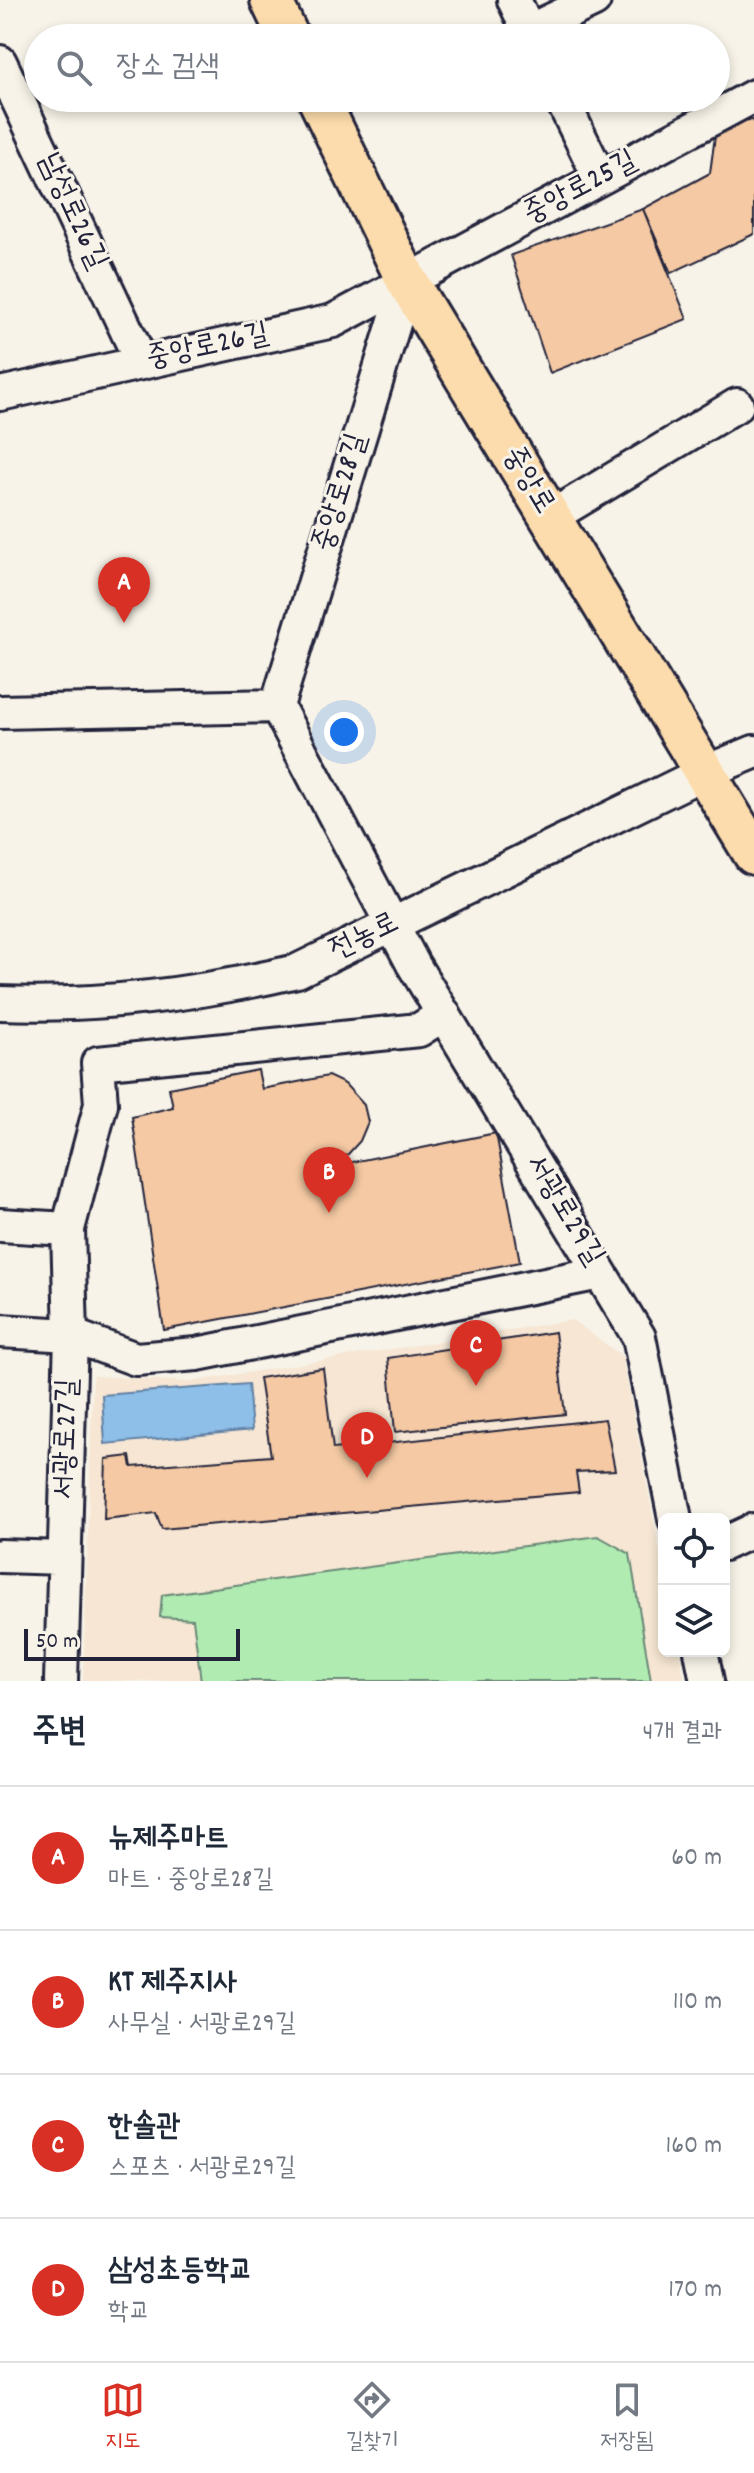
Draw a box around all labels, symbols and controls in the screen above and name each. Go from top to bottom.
search box [24,24,730,112]
icon: search [52,46,96,90]
text: 장소 검색 [116,47,219,90]
street label: 중앙로25길 [516,141,646,237]
street label: 남성로26길 [25,147,117,277]
street label: 중앙로26길 [143,314,273,382]
street label: 중앙로28길 [304,429,380,557]
street label: 중앙로 [490,439,564,523]
pin: A [98,557,150,623]
your location [324,712,364,752]
street label: 전농로 [323,903,407,973]
pin: B [303,1147,355,1213]
street label: 서광로29길 [513,1147,613,1275]
pin: C [450,1320,502,1386]
street label: 서광로27길 [44,1378,92,1500]
pin: D [341,1412,393,1478]
map controls [658,1513,730,1657]
button: locate [658,1513,730,1585]
button: layers [658,1585,730,1657]
scale bar [24,1625,240,1661]
text: 50 m [36,1627,78,1658]
text: 주변 [32,1709,87,1758]
text: 4개 결과 [642,1715,722,1752]
text: 뉴제주마트 [108,1819,229,1862]
text: A [51,1840,65,1877]
text: 60 m [671,1840,722,1877]
text: 마트 · 중앙로28길 [108,1862,273,1899]
text: KT 제주지사 [108,1963,237,2006]
text: B [52,1984,64,2021]
text: 110 m [673,1984,722,2021]
text: 사무실 · 서광로29길 [108,2006,296,2043]
text: 한솔관 [108,2107,180,2150]
text: C [52,2128,64,2165]
text: 160 m [666,2128,722,2165]
text: 스포츠 · 서광로29길 [108,2150,296,2187]
text: 삼성초등학교 [108,2251,253,2294]
text: D [51,2272,65,2309]
text: 170 m [668,2272,722,2309]
text: 학교 [108,2294,150,2331]
tab: 지도 [101,2378,145,2458]
tab: 길찾기 [346,2378,399,2458]
tab: 저장됨 [600,2378,653,2458]

